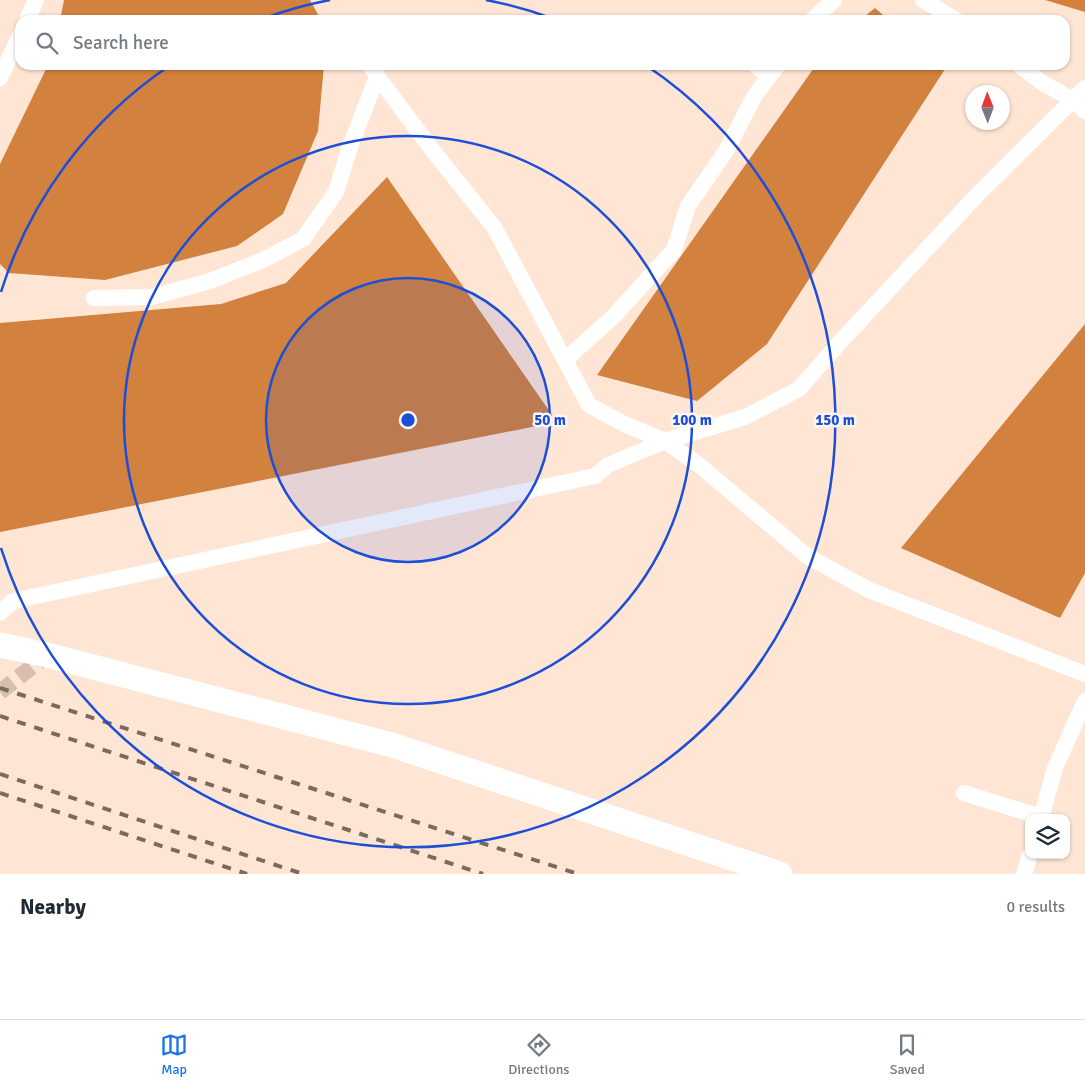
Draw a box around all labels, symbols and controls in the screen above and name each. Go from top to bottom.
search box [15,15,1070,70]
icon: search [33,29,61,57]
text: Search here [73,31,169,55]
north arrow [965,85,1010,130]
centre of rings [399,411,417,429]
text: 50 m [534,411,566,429]
text: 100 m [672,411,712,429]
text: 150 m [815,411,855,429]
map controls [1025,814,1070,859]
button: layers [1025,814,1070,859]
text: Nearby [20,894,86,920]
text: 0 results [1006,897,1065,917]
tab: Map [160,1031,188,1078]
tab: Directions [508,1031,569,1078]
tab: Saved [890,1031,925,1078]

